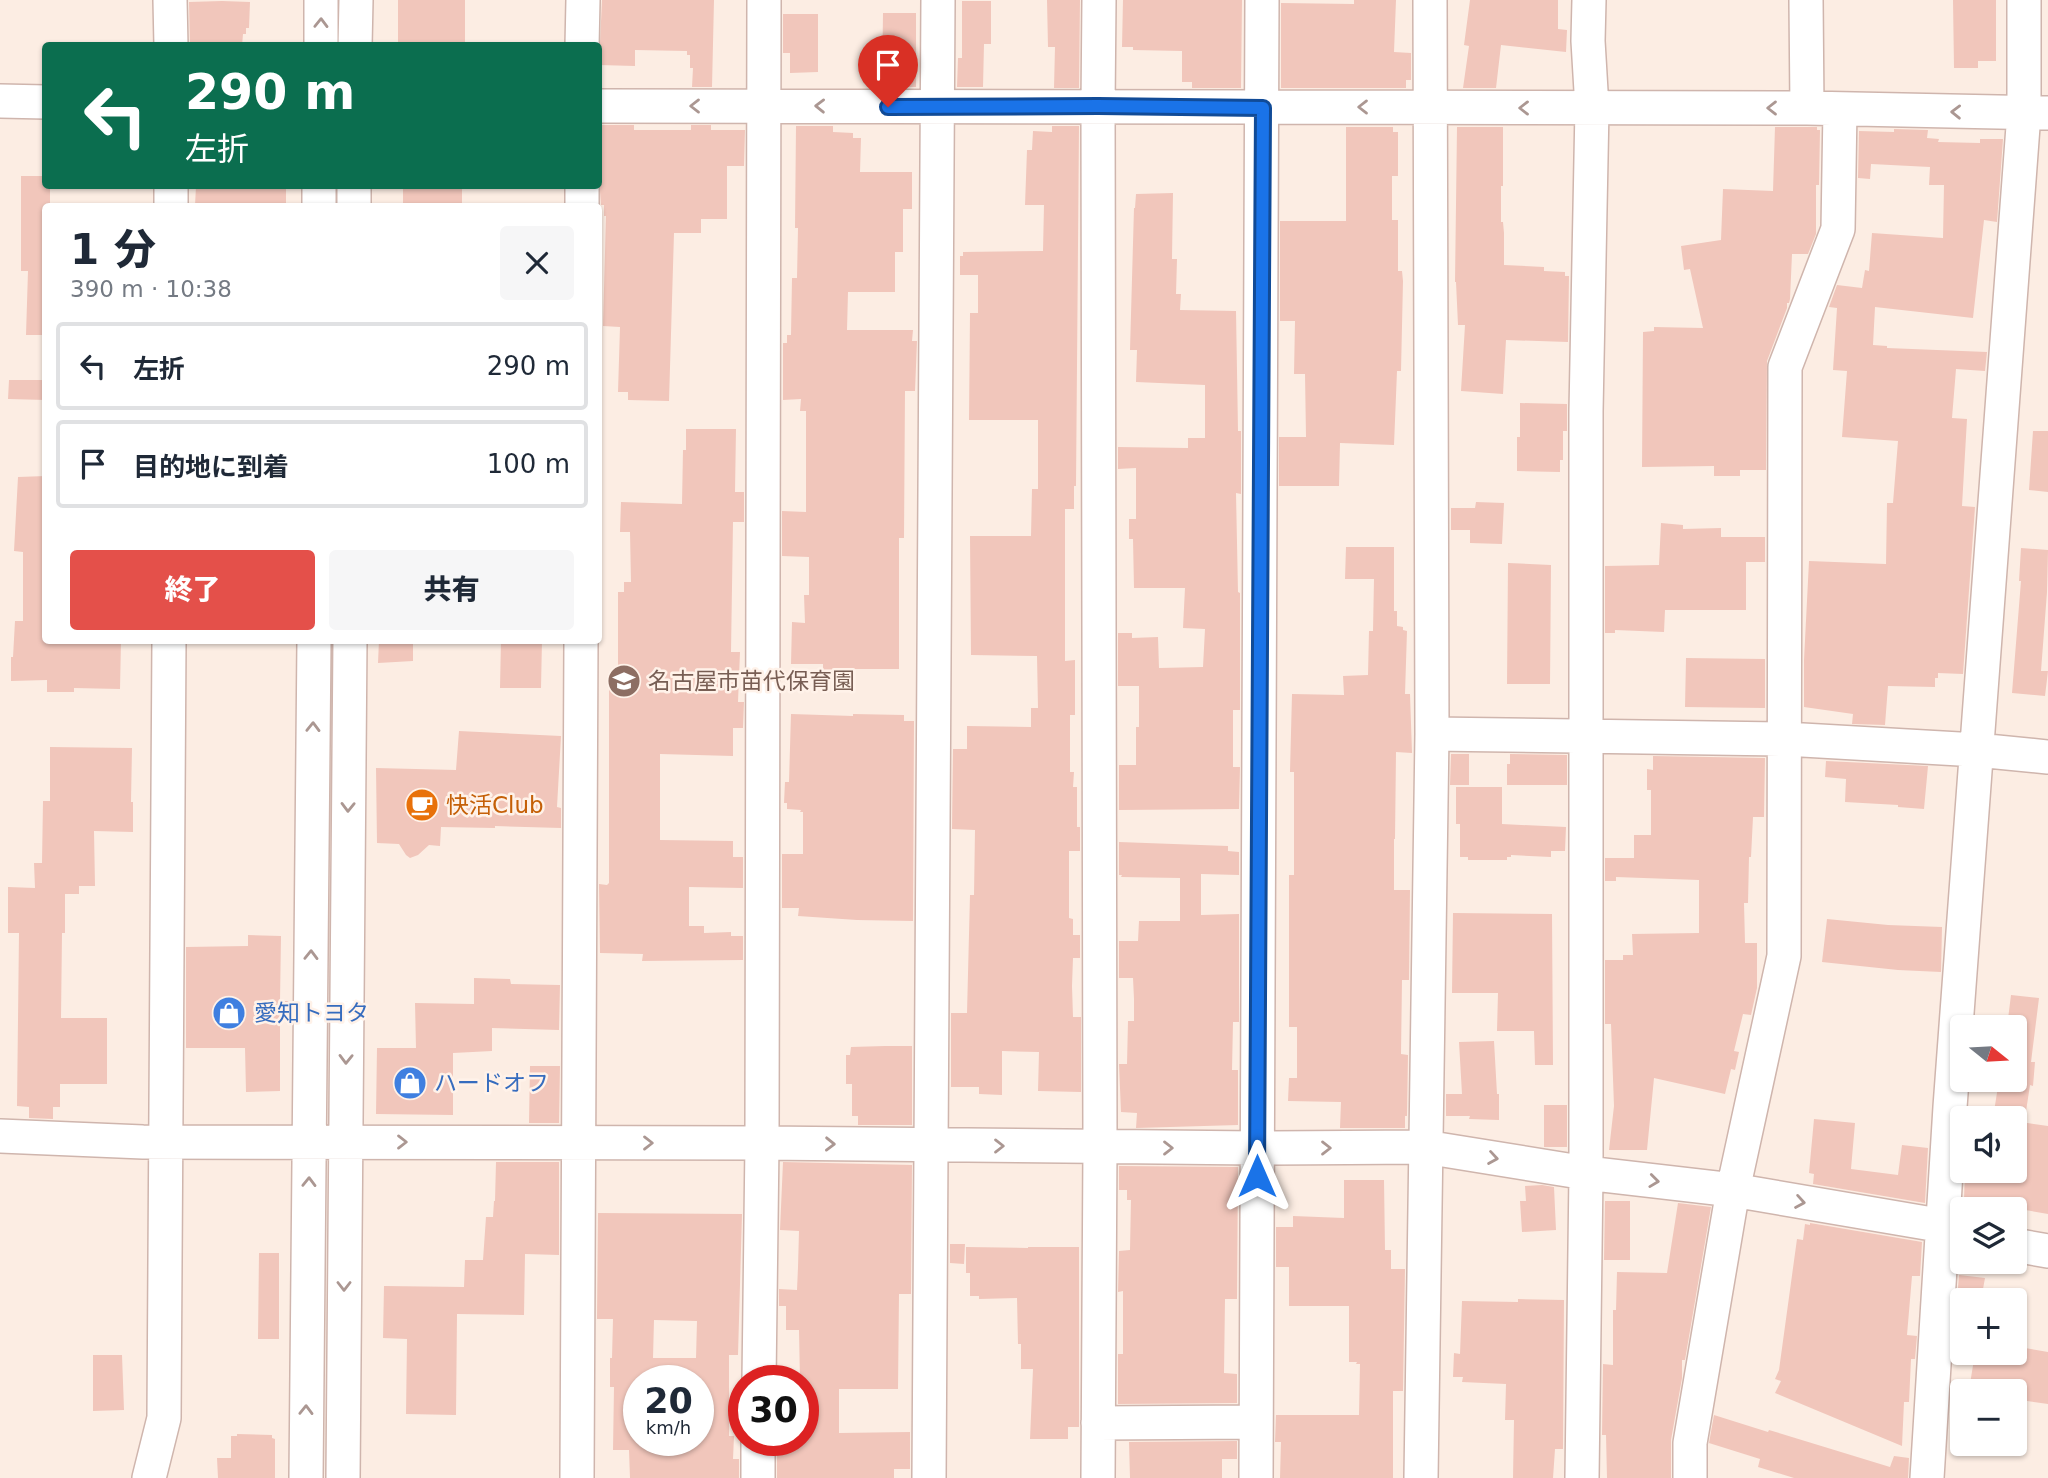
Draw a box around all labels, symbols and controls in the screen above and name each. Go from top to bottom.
one-way arrow [313,17,329,28]
pin [858,35,918,107]
icon: arrive [869,46,907,84]
text: 290 m [185,64,355,121]
icon: left [70,70,161,161]
one-way arrow [690,98,700,114]
one-way arrow [815,98,825,114]
one-way arrow [1357,100,1368,115]
one-way arrow [1518,100,1529,116]
one-way arrow [1766,100,1777,116]
one-way arrow [1950,104,1961,119]
text: 左折 [185,130,249,168]
text: 1 分 [70,225,156,274]
button: close [500,226,574,300]
text: 390 m · 10:38 [70,276,232,302]
icon: left [74,347,112,385]
text: 290 m [487,351,570,381]
text: 左折 [133,354,185,384]
icon: arrive [74,445,112,483]
text: 100 m [487,449,570,479]
text: 目的地に到着 [133,452,289,482]
button: 終了 [70,550,315,630]
button: 共有 [329,550,574,630]
school or university icon: 名古屋市苗代保育園 [605,662,643,700]
place label: 名古屋市苗代保育園 [648,668,855,694]
one-way arrow [305,722,321,732]
cafe icon: 快活Club [403,786,441,824]
place label: 快活Club [446,792,544,818]
one-way arrow [340,802,356,812]
one-way arrow [303,949,319,960]
shop icon: 愛知トヨタ [210,994,248,1032]
place label: 愛知トヨタ [254,1000,369,1026]
north arrow [1950,1015,2026,1092]
map controls [1950,1015,2027,1456]
one-way arrow [338,1054,354,1064]
shop icon: ハードオフ [391,1064,429,1102]
place label: ハードオフ [434,1070,549,1096]
button: sound [1950,1106,2027,1183]
one-way arrow [397,1134,407,1150]
one-way arrow [643,1135,653,1151]
one-way arrow [825,1136,836,1152]
one-way arrow [995,1138,1005,1154]
position arrow [1220,1139,1294,1213]
one-way arrow [1164,1140,1174,1156]
one-way arrow [1321,1140,1331,1156]
one-way arrow [1487,1150,1499,1165]
one-way arrow [1648,1174,1659,1189]
one-way arrow [301,1177,316,1188]
one-way arrow [1794,1194,1806,1209]
button: layers [1950,1197,2027,1274]
one-way arrow [336,1281,352,1292]
button: + [1950,1288,2027,1365]
speed limit sign: 30 [728,1365,819,1456]
button: − [1950,1379,2027,1456]
text: 20 [644,1381,693,1421]
one-way arrow [298,1404,314,1415]
text: km/h [646,1417,691,1438]

